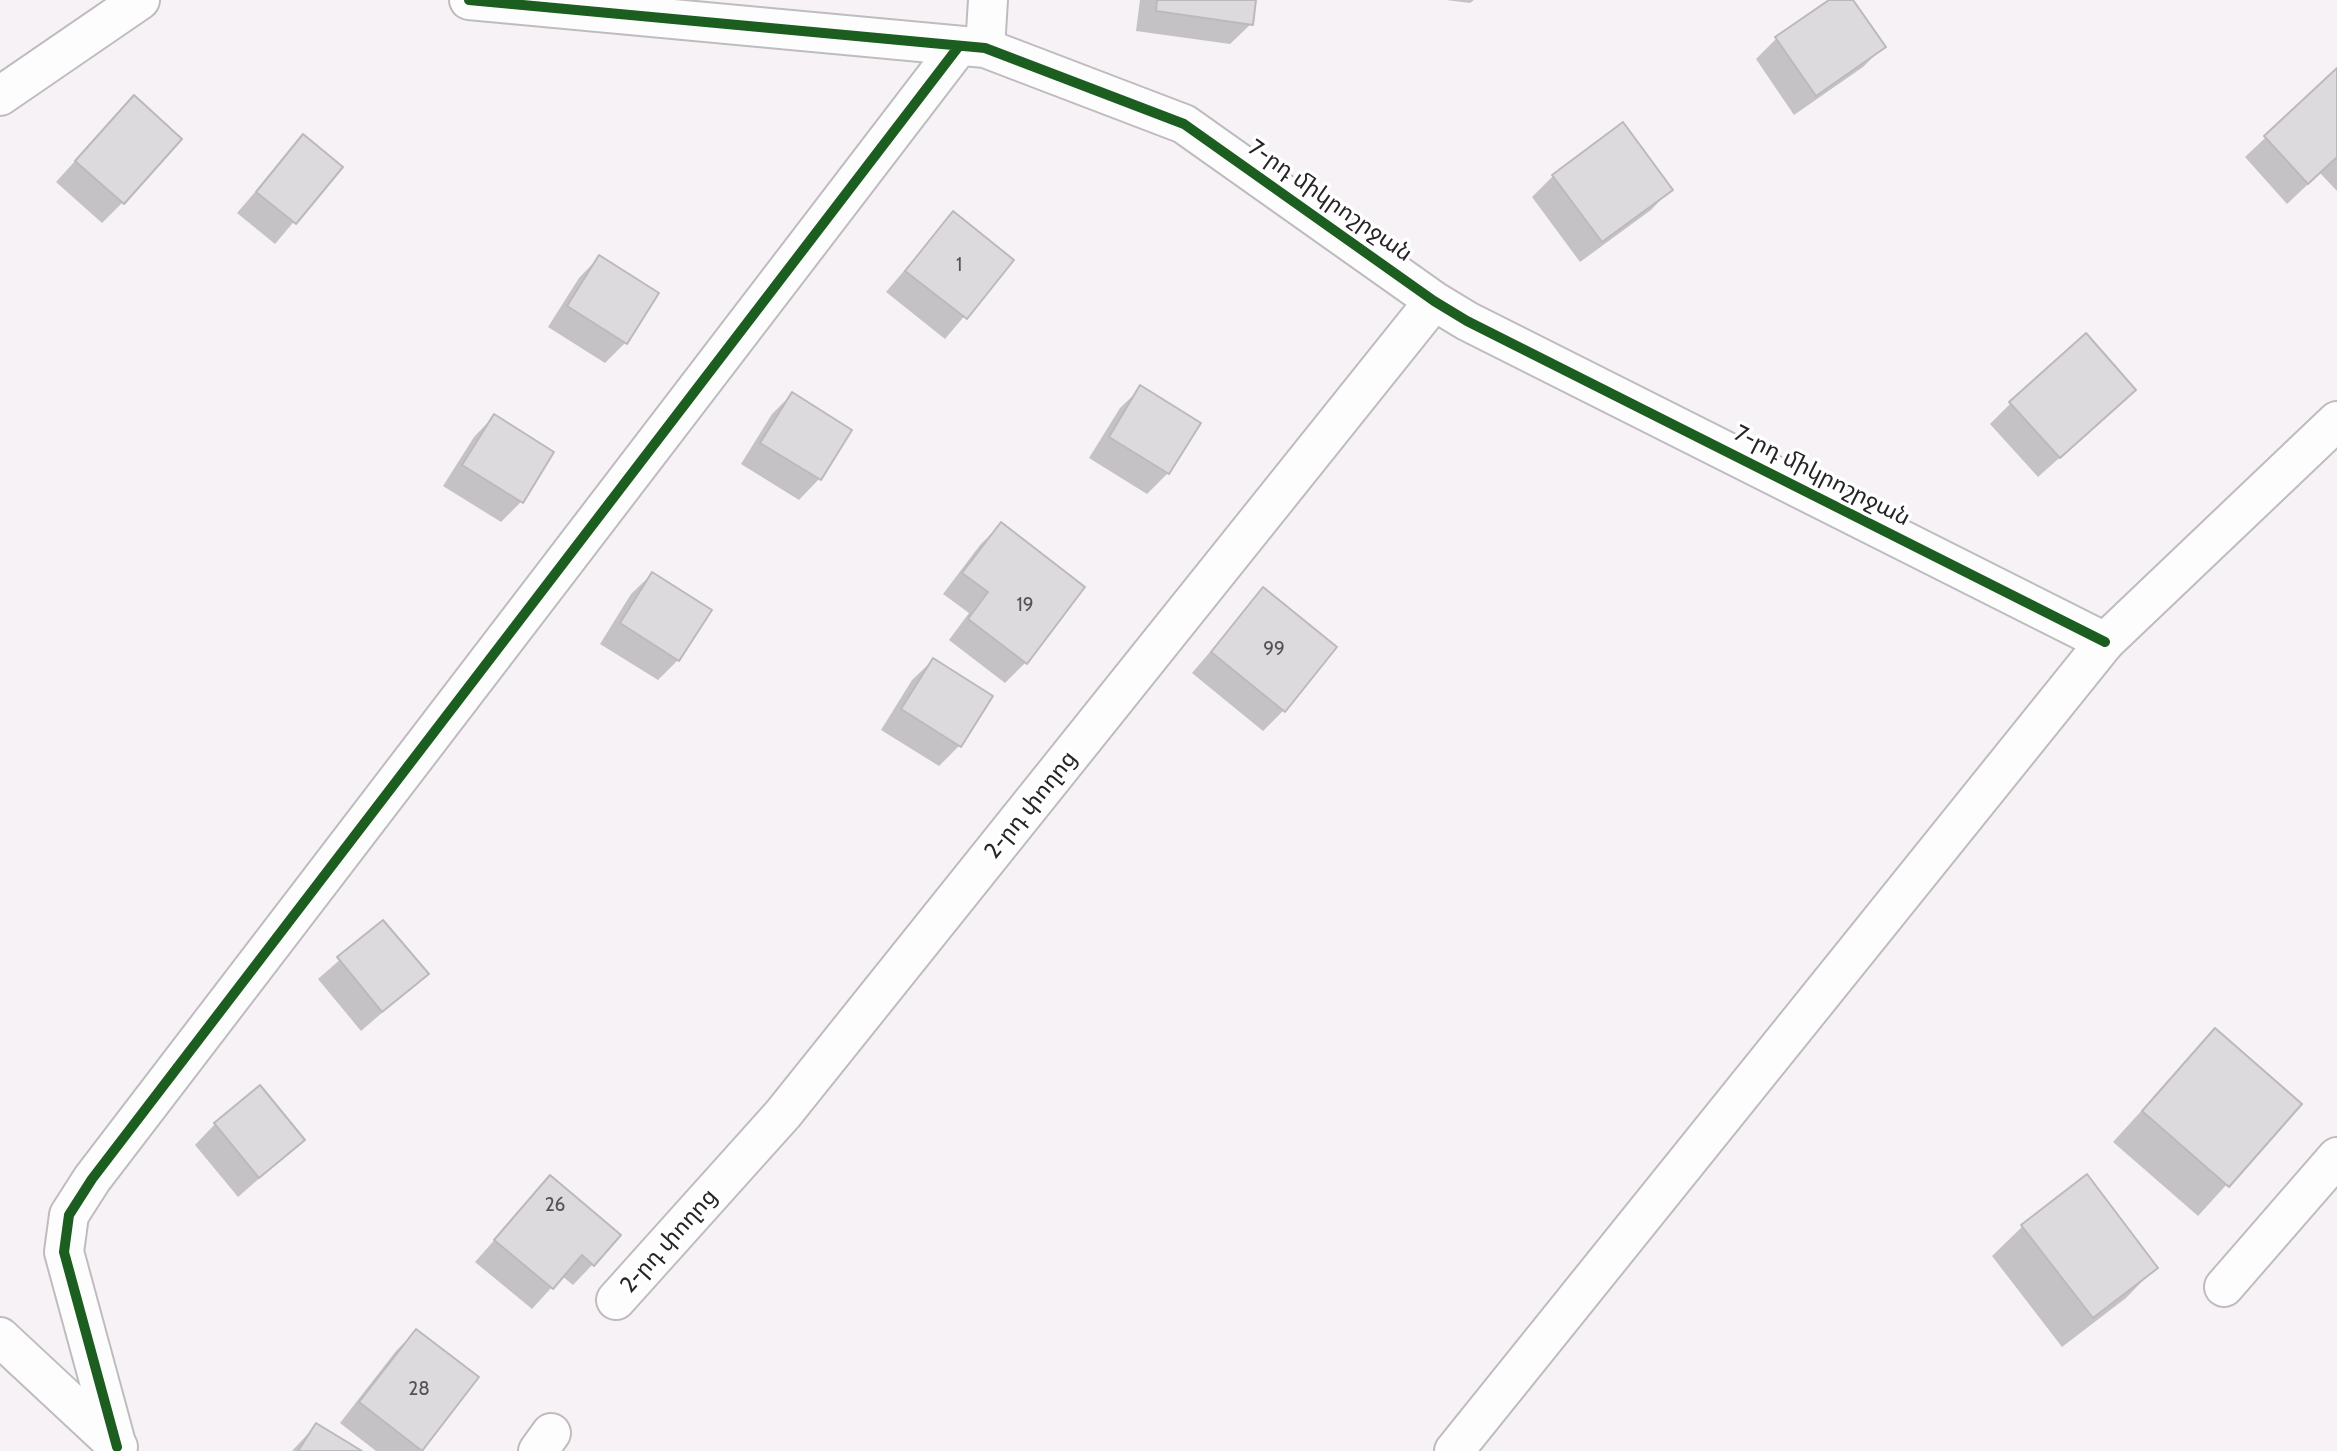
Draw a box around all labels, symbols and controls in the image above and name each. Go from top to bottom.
street label: 7-րդ միկրոշրջան [1243,134,1417,268]
house number: 1 [956,254,962,276]
street label: 7-րդ միկրոշրջան [1729,420,1915,532]
house number: 19 [1017,594,1033,616]
house number: 99 [1263,638,1285,660]
street label: 2-րդ փողոց [979,745,1083,865]
street label: 2-րդ փողոց [615,1183,723,1299]
house number: 26 [545,1194,565,1216]
house number: 28 [408,1378,430,1400]

